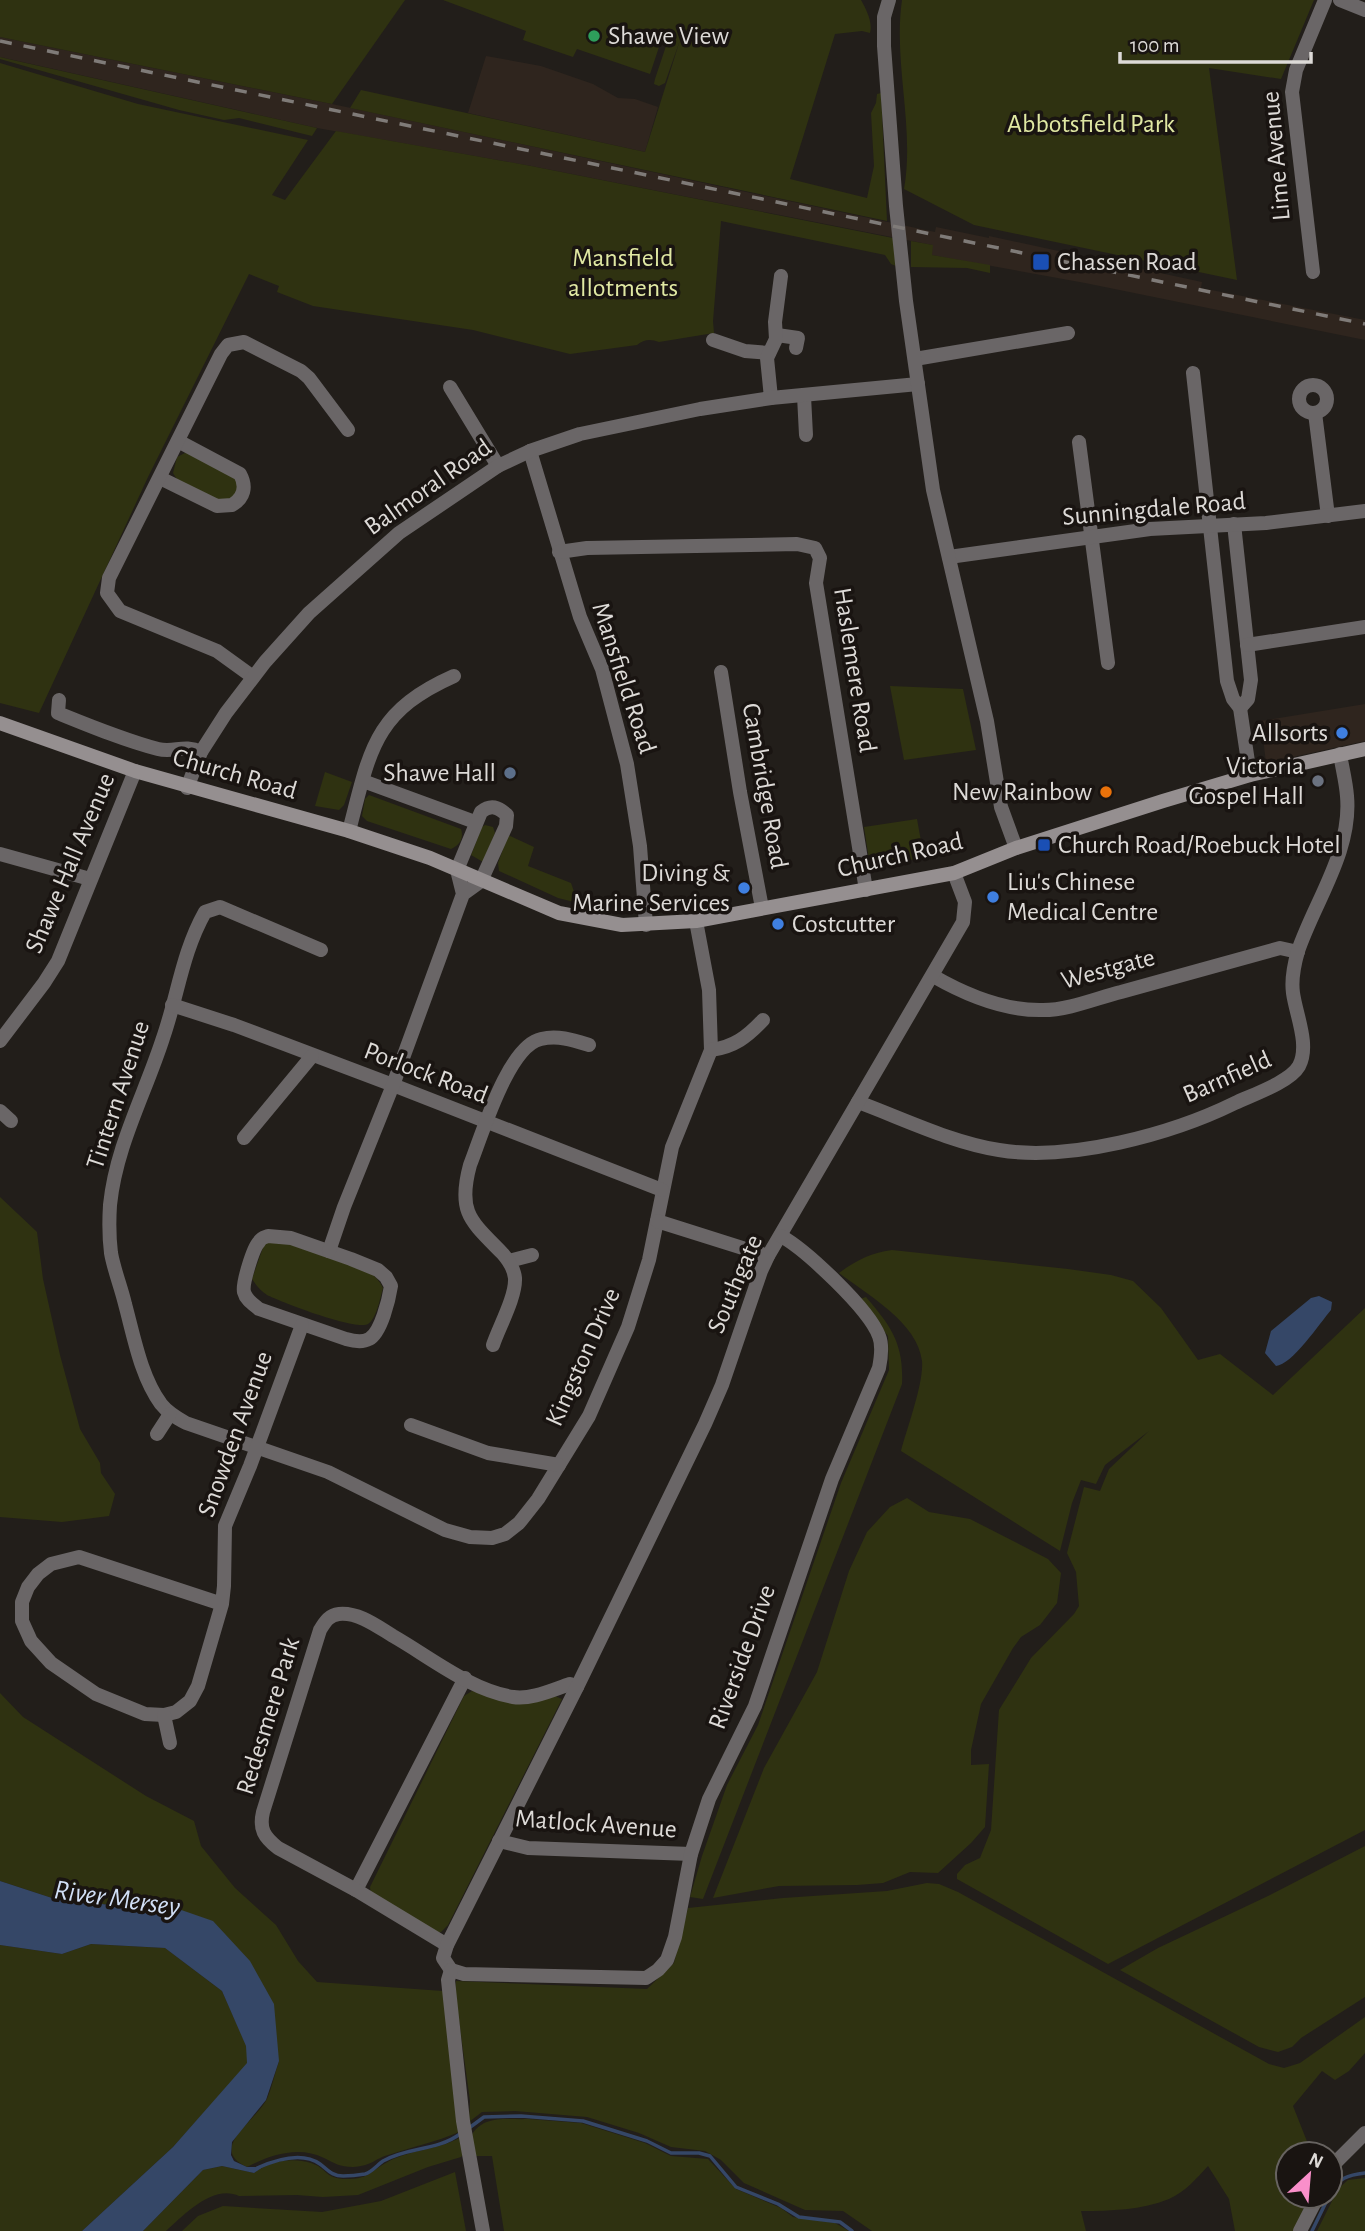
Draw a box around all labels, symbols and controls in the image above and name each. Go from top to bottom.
scale bar [1120,21,1311,65]
place label: Shawe View [608,23,730,49]
marker: Shawe View [586,28,602,44]
text: 100 m [1130,35,1180,56]
street label: Lime Avenue [1257,90,1295,222]
park label: Abbotsfield Park [1007,111,1175,137]
park label: Mansfield allotments [568,245,678,301]
place label: Chassen Road [1057,249,1197,275]
marker: Chassen Road [1031,252,1051,272]
street label: Balmoral Road [360,434,496,540]
street label: Sunningdale Road [1061,488,1247,530]
street label: Haslemere Road [829,586,881,754]
street label: Mansfield Road [587,599,661,757]
street label: Cambridge Road [738,701,792,871]
place label: Allsorts [1252,720,1328,746]
marker: Allsorts [1334,725,1350,741]
street label: Church Road [170,744,300,804]
place label: Victoria Gospel Hall [1188,753,1304,809]
place label: Shawe Hall [383,760,496,786]
marker: Shawe Hall [502,765,518,781]
street label: Shawe Hall Avenue [20,769,120,957]
marker: Victoria Gospel Hall [1310,773,1326,789]
place label: New Rainbow [952,779,1092,805]
marker: New Rainbow [1098,784,1114,800]
street label: Church Road [835,828,965,882]
place label: Church Road/Roebuck Hotel [1058,832,1341,858]
marker: Church Road/Roebuck Hotel [1036,837,1052,853]
place label: Diving & Marine Services [572,860,730,916]
place label: Liu's Chinese Medical Centre [1007,869,1158,925]
marker: Diving & Marine Services [736,880,752,896]
marker: Liu's Chinese Medical Centre [985,889,1001,905]
place label: Costcutter [792,911,896,937]
marker: Costcutter [770,916,786,932]
street label: Westgate [1058,944,1158,994]
street label: Tintern Avenue [82,1018,154,1172]
street label: Porlock Road [360,1037,492,1109]
street label: Barnfield [1179,1046,1275,1108]
street label: Southgate [703,1231,767,1337]
street label: Kingston Drive [541,1284,625,1430]
street label: Snowden Avenue [193,1348,277,1520]
street label: Riverside Drive [704,1581,780,1733]
street label: Redesmere Park [232,1634,304,1798]
street label: Matlock Avenue [514,1805,678,1843]
water label: River Mersey [52,1876,182,1922]
north arrow [1274,2140,1344,2210]
text: N [1306,2150,1326,2173]

